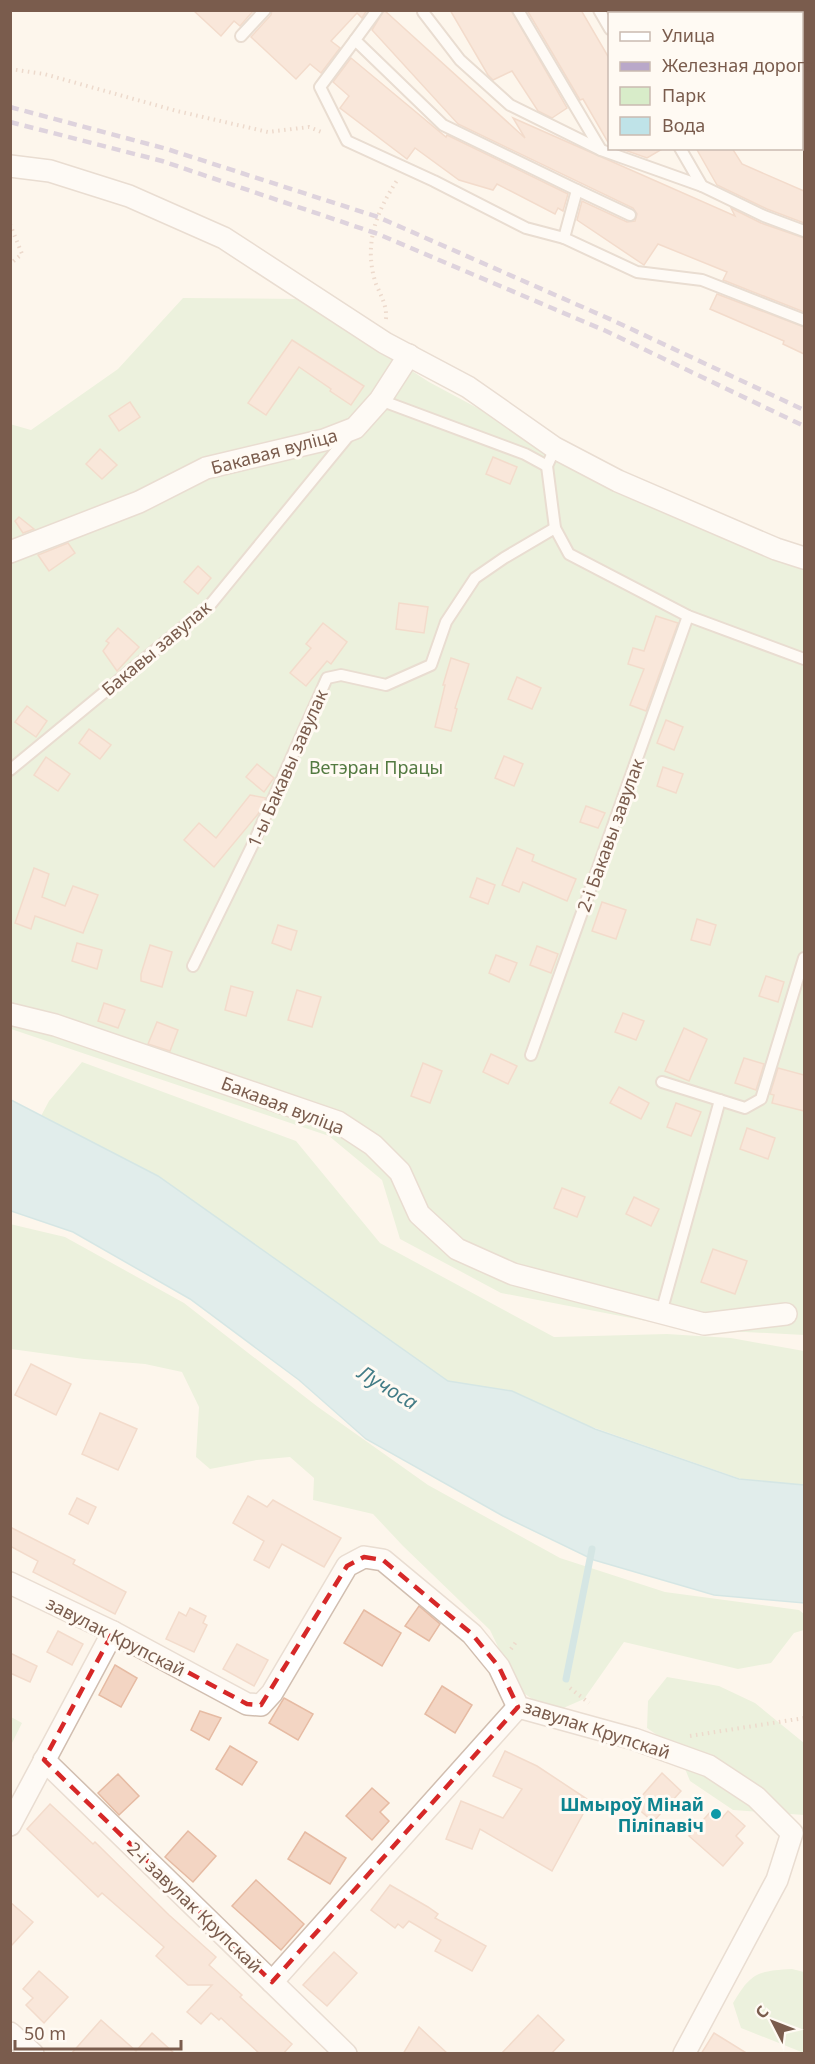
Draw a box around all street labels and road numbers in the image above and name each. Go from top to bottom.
street label: Бакавая вуліца [208,423,340,479]
street label: Бакавы завулак [96,595,216,701]
street label: 1-ы Бакавы завулак [241,685,333,851]
street label: 2-і Бакавы завулак [571,755,649,915]
street label: Бакавая вуліца [218,1071,348,1139]
street label: завулак Крупскай [42,1591,190,1681]
street label: завулак Крупскай [521,1694,673,1764]
street label: 2-і завулак Крупскай [123,1836,267,1978]

